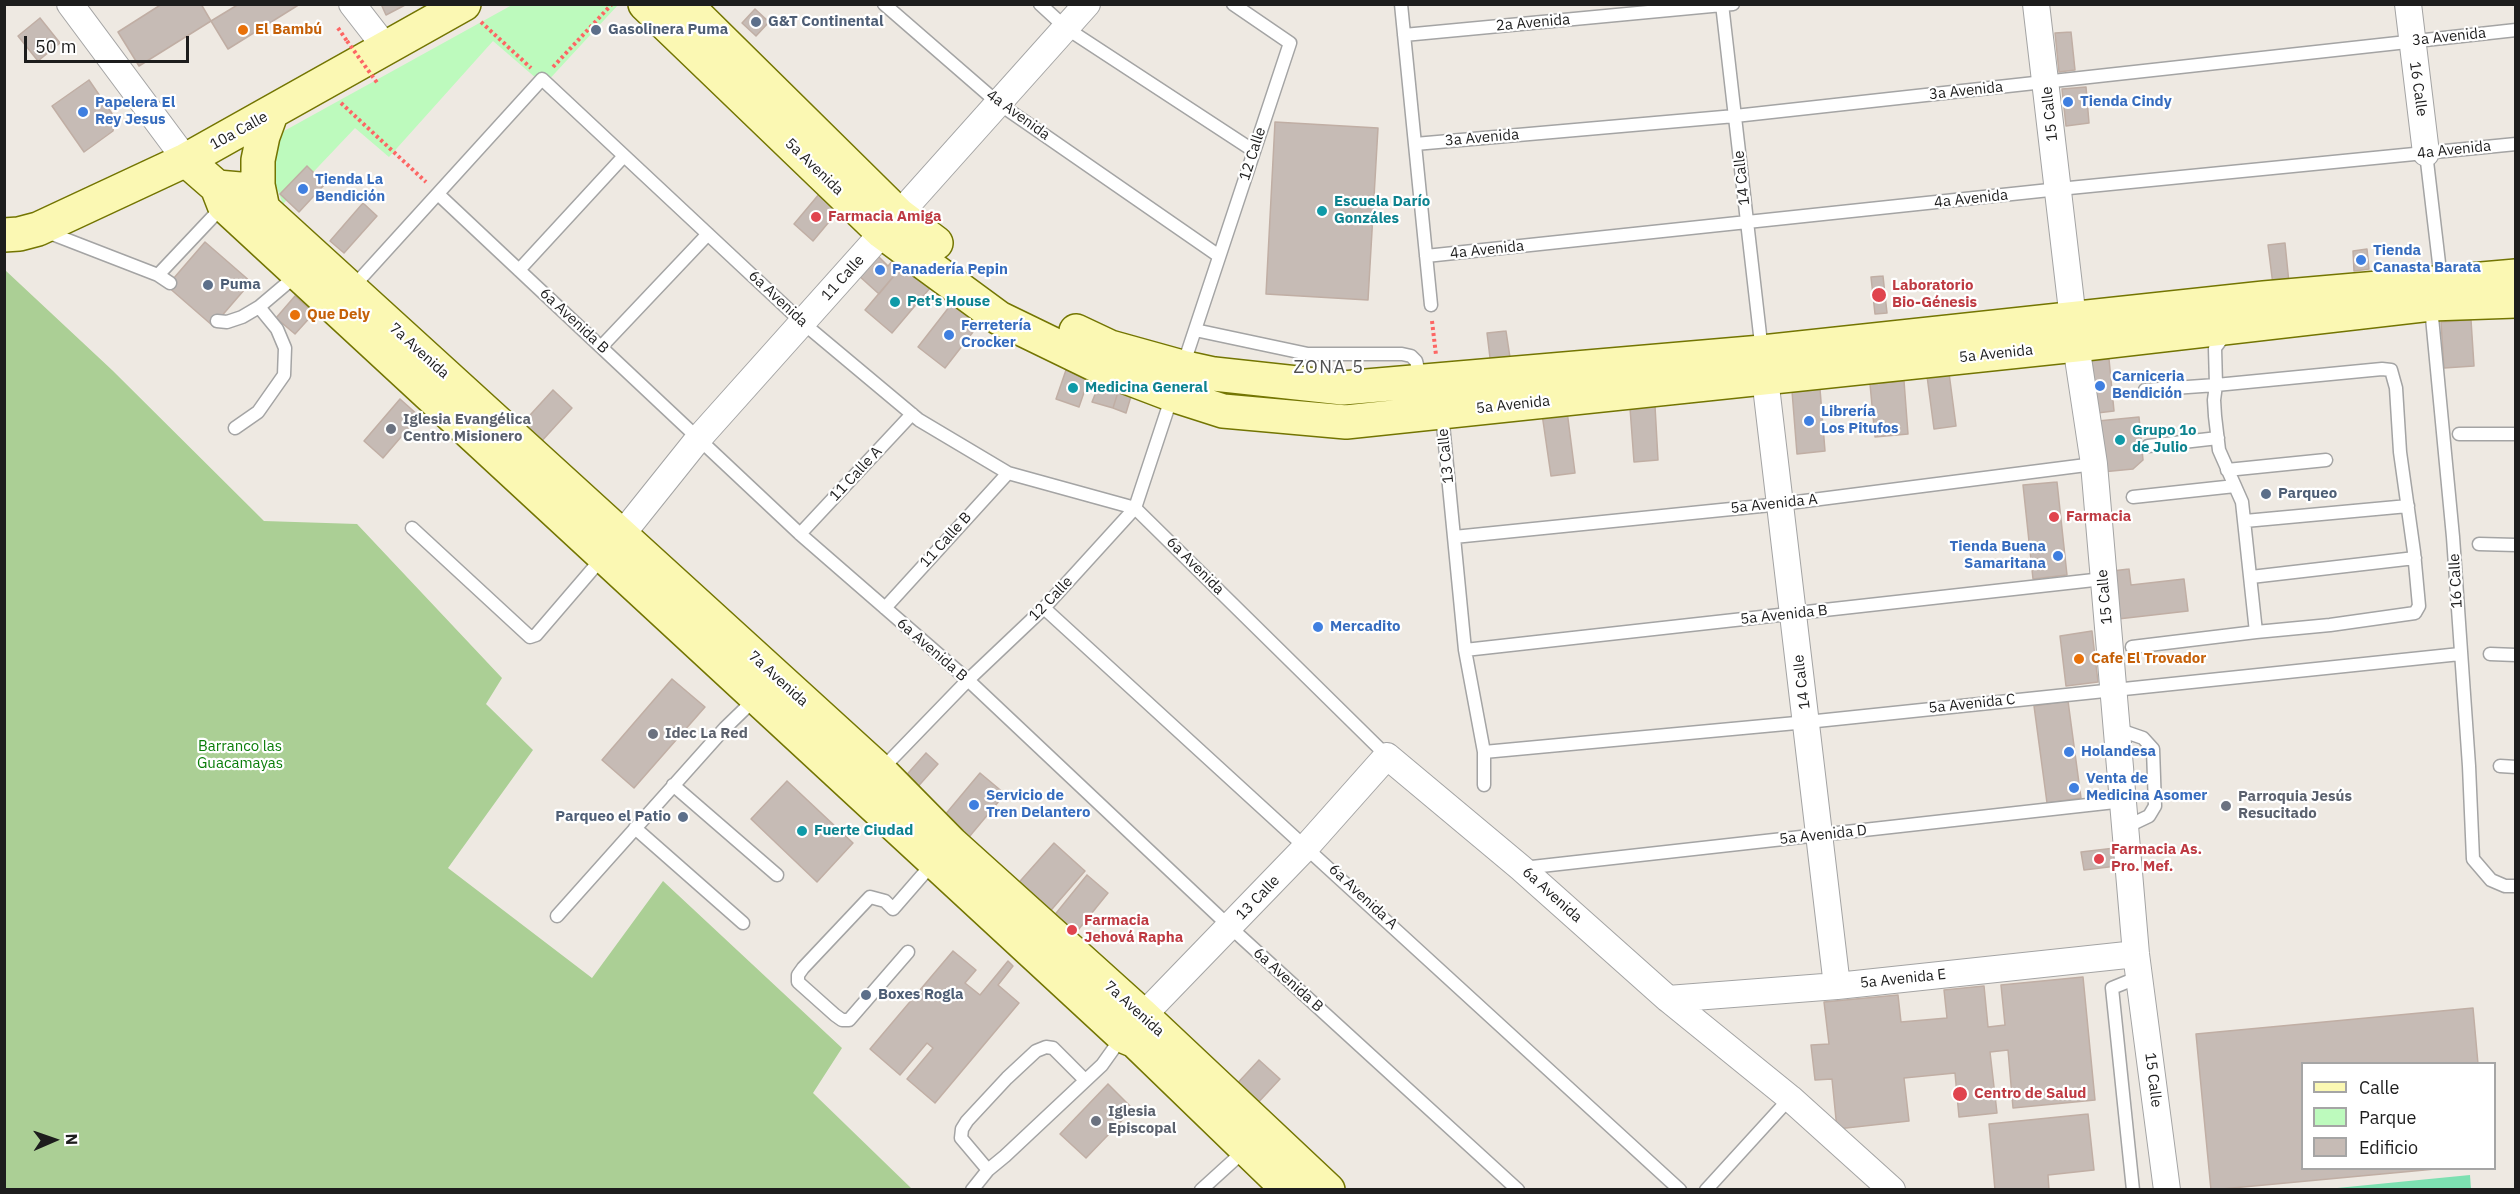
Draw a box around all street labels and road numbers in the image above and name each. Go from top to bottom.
street label: 2a Avenida [1495,11,1571,35]
street label: 3a Avenida [2411,24,2487,50]
street label: 16 Calle [2405,60,2431,118]
street label: 3a Avenida [1928,78,2004,104]
street label: 4a Avenida [983,86,1053,144]
street label: 15 Calle [2038,86,2062,142]
street label: 10a Calle [207,108,271,154]
street label: 12 Calle [1236,125,1270,183]
street label: 3a Avenida [1444,126,1520,150]
street label: 5a Avenida [781,135,847,199]
street label: 4a Avenida [2416,137,2492,163]
street label: 14 Calle [1730,150,1754,206]
street label: 4a Avenida [1933,186,2009,212]
street label: 4a Avenida [1449,237,1525,263]
street label: 11 Calle [818,251,868,305]
street label: 6a Avenida [745,267,811,331]
street label: 6a Avenida B [536,285,612,357]
street label: 7a Avenida [385,319,453,383]
street label: 5a Avenida [1958,341,2034,367]
street label: 5a Avenida [1475,392,1551,418]
street label: 13 Calle [1434,428,1458,484]
street label: 11 Calle A [826,443,886,505]
street label: 5a Avenida A [1730,490,1818,518]
street label: 11 Calle B [916,509,976,571]
street label: 6a Avenida [1162,533,1228,599]
street label: 16 Calle [2446,553,2466,609]
street label: 15 Calle [2094,569,2116,625]
street label: 12 Calle [1025,573,1077,625]
street label: 5a Avenida B [1739,601,1829,629]
street label: 6a Avenida B [893,614,971,686]
street label: 7a Avenida [744,647,812,711]
street label: 14 Calle [1790,654,1814,710]
street label: 5a Avenida C [1928,690,2016,718]
street label: 5a Avenida D [1778,821,1868,849]
street label: 6a Avenida A [1325,861,1401,933]
street label: 6a Avenida [1518,863,1586,927]
street label: 13 Calle [1232,872,1284,924]
street label: 6a Avenida B [1249,944,1327,1016]
street label: 5a Avenida E [1859,966,1947,992]
street label: 7a Avenida [1100,977,1168,1041]
street label: 15 Calle [2141,1052,2165,1108]

